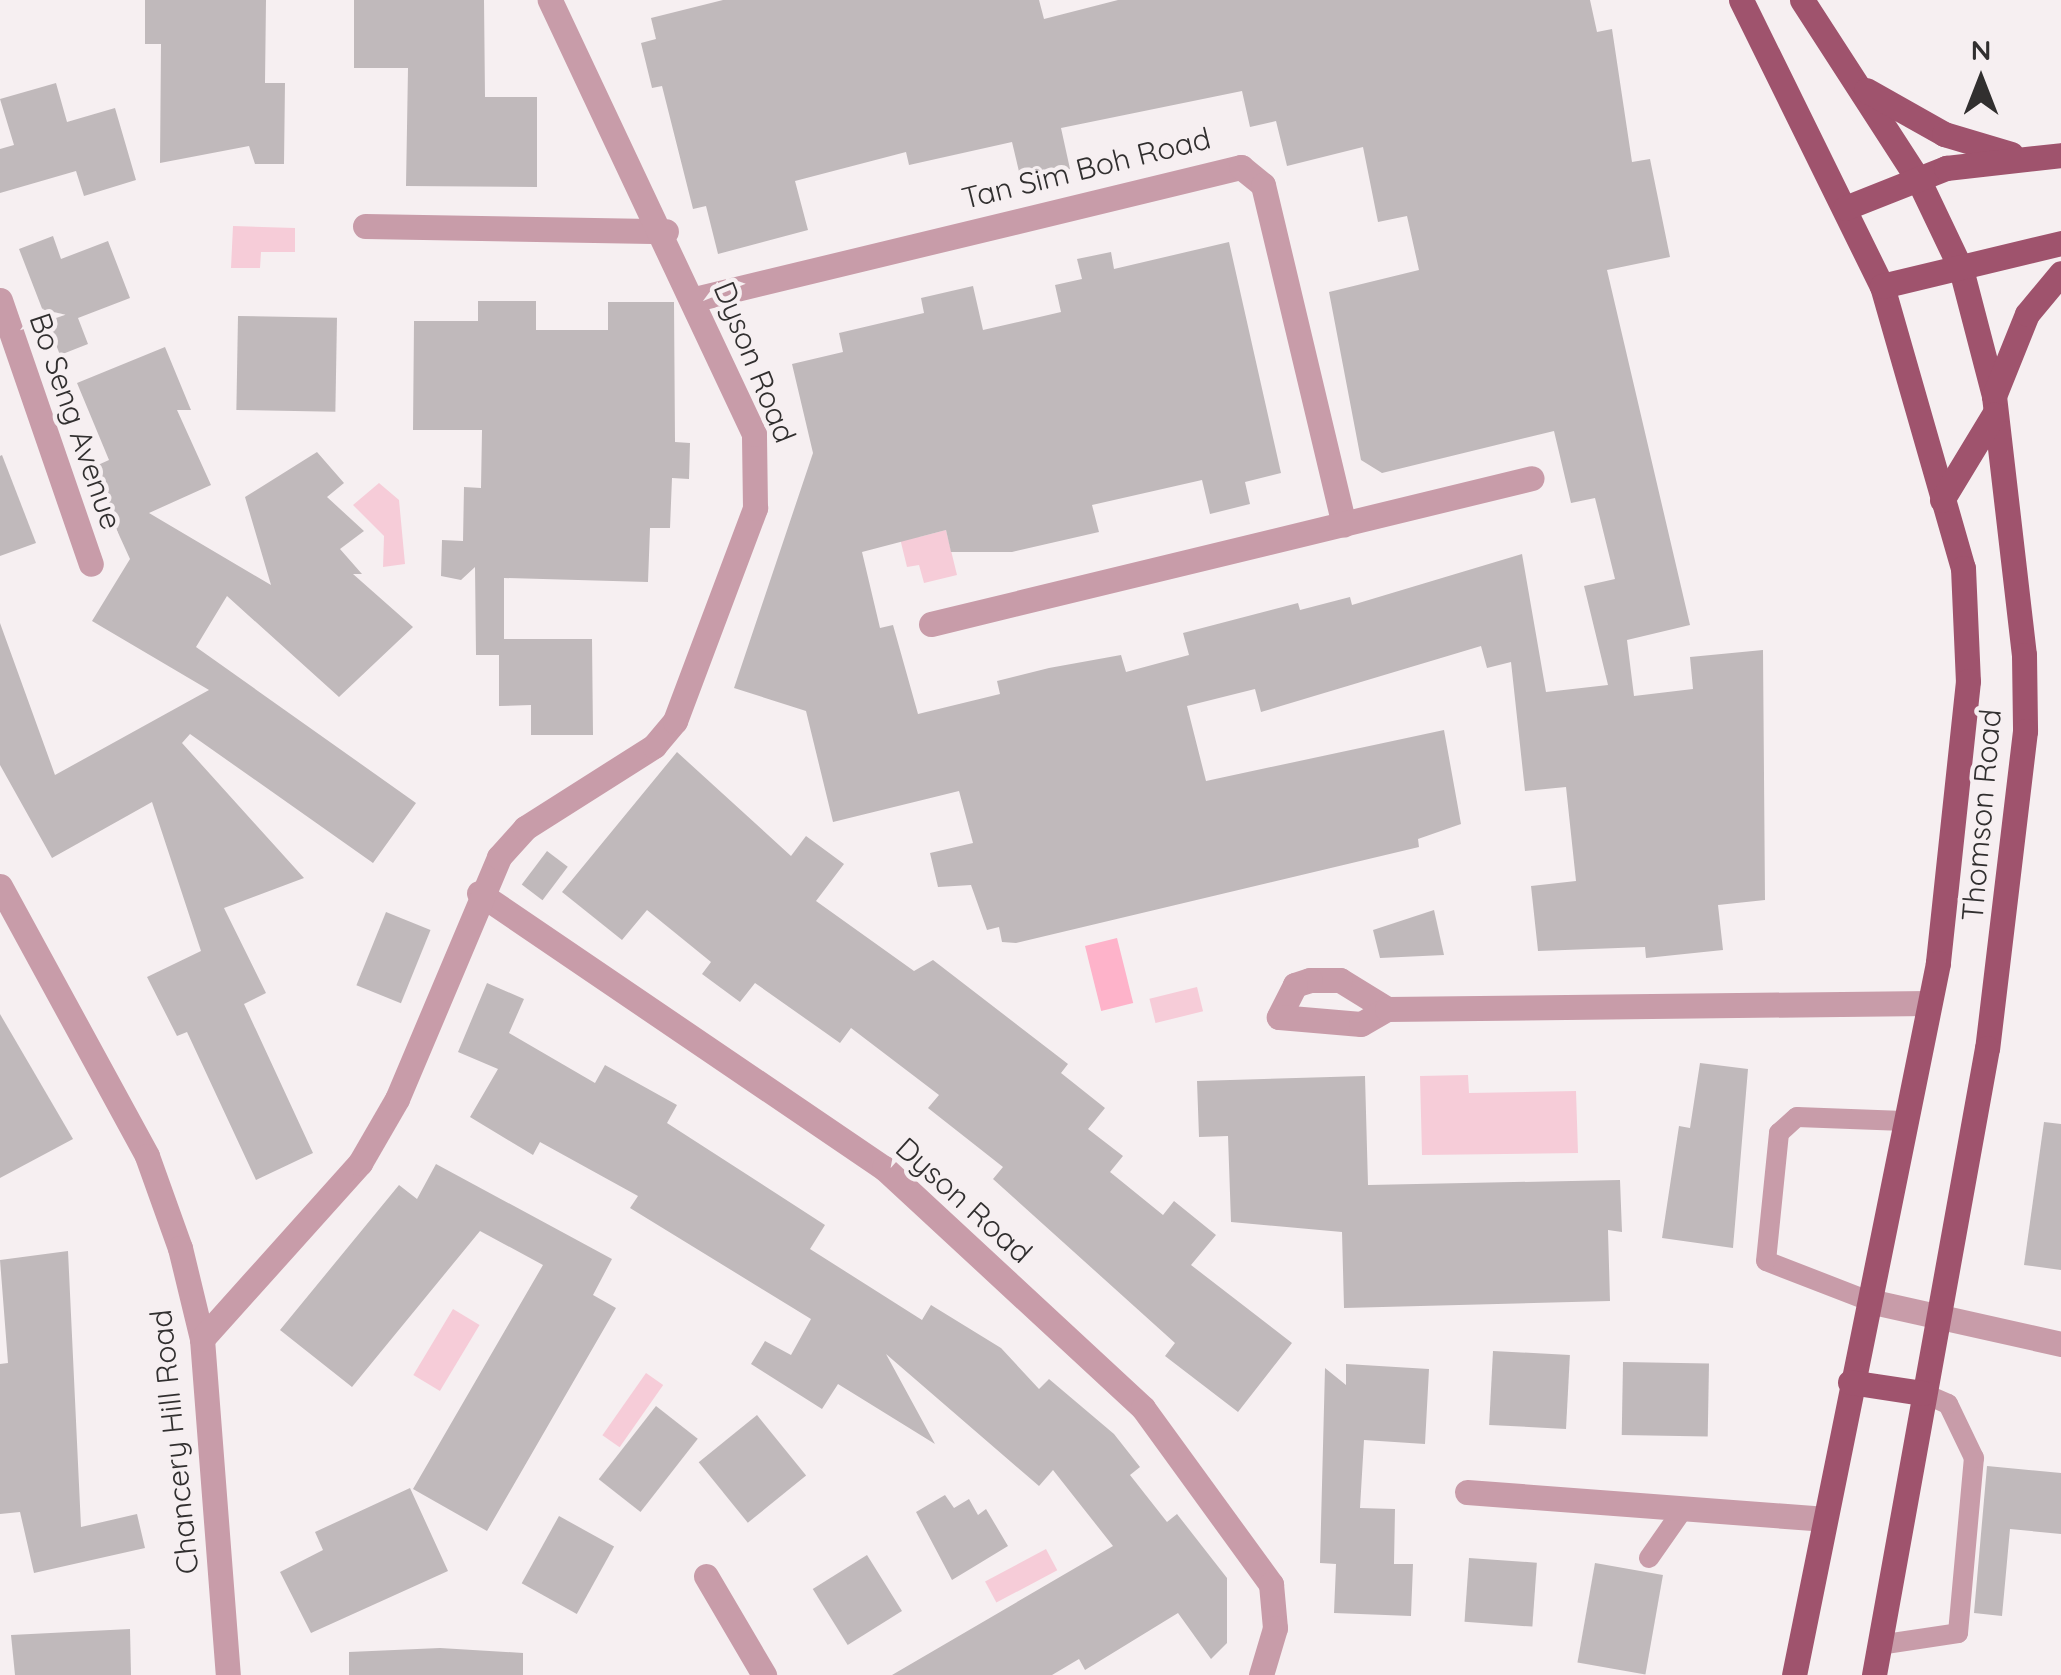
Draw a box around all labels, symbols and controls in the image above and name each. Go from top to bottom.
north arrow [1931,30,2031,130]
text: N [1971,32,1991,67]
street label: Tan Sim Boh Road [958,120,1214,216]
street label: Dyson Road [706,276,804,448]
street label: Bo Seng Avenue [22,308,130,534]
street label: Thomson Road [1954,707,2008,923]
street label: Dyson Road [889,1130,1039,1270]
street label: Chancery Hill Road [142,1308,206,1576]

